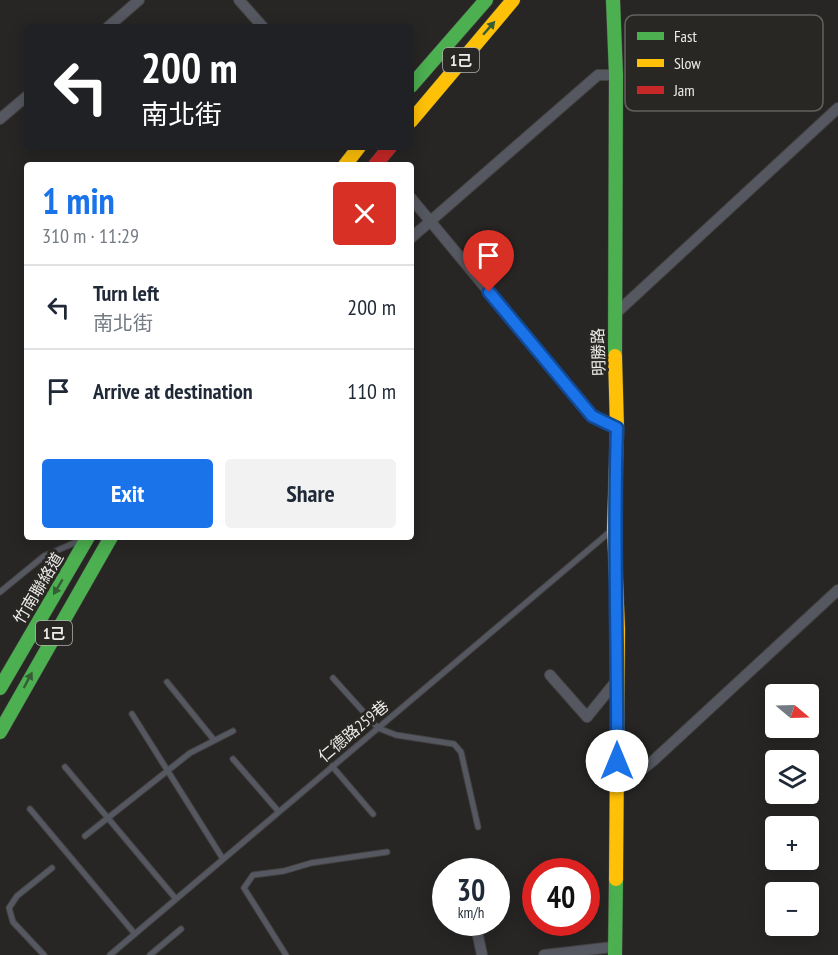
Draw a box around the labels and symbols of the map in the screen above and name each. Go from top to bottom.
legend [625,15,823,111]
one-way arrow [482,20,495,36]
text: Fast [674,26,697,46]
road number: 1己 [443,48,479,72]
text: Slow [674,53,701,73]
text: Jam [673,80,695,100]
pin [463,230,514,292]
street label: 明勝路 [587,328,609,376]
street label: 竹南聯絡道 [9,549,67,627]
one-way arrow [52,579,63,595]
road number: 1己 [36,621,72,645]
one-way arrow [23,671,33,688]
north arrow [765,684,819,738]
street label: 仁德路259巷 [314,696,392,766]
position arrow [585,729,649,793]
speed limit sign: 40 [522,858,600,936]

